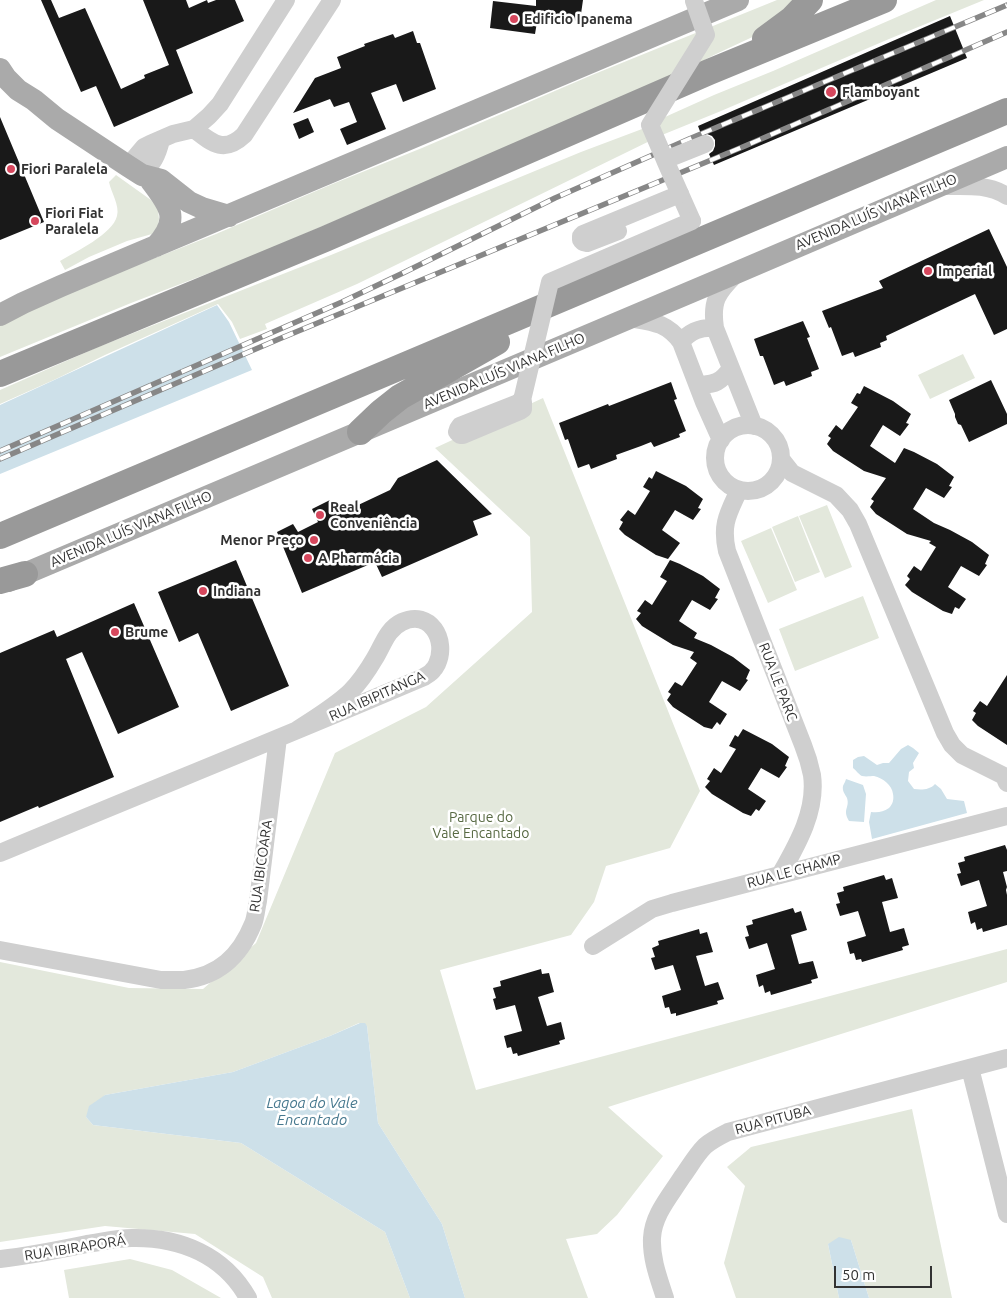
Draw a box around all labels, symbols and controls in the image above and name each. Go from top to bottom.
place label: Edificio Ipanema [524,11,633,27]
marker: Edificio Ipanema [508,13,520,25]
place label: Flamboyant [842,84,920,100]
marker: Flamboyant [824,85,838,99]
place label: Fiori Paralela [21,161,108,177]
marker: Fiori Paralela [5,163,17,175]
street label: AVENIDA LUÍS VIANA FILHO [793,170,959,254]
place label: Fiori Fiat Paralela [45,205,104,238]
marker: Fiori Fiat Paralela [29,215,41,227]
place label: Imperial [938,263,992,279]
marker: Imperial [922,265,934,277]
street label: AVENIDA LUÍS VIANA FILHO [421,329,587,413]
street label: AVENIDA LUÍS VIANA FILHO [48,487,214,571]
place label: Real Conveniência [330,499,417,532]
marker: Real Conveniência [314,509,326,521]
place label: Menor Preço [220,532,304,548]
marker: Menor Preço [308,534,320,546]
place label: A Pharmácia [318,550,400,566]
marker: A Pharmácia [302,552,314,564]
place label: Indiana [213,583,261,599]
marker: Indiana [197,585,209,597]
place label: Brume [125,624,168,640]
marker: Brume [109,626,121,638]
street label: RUA LE PARC [755,640,801,724]
street label: RUA IBIPITANGA [327,667,427,725]
park label: Parque do Vale Encantado [432,809,530,842]
street label: RUA IBICOARA [246,819,276,913]
street label: RUA LE CHAMP [745,850,843,892]
water label: Lagoa do Vale Encantado [266,1094,358,1129]
street label: RUA PITUBA [733,1102,813,1138]
street label: RUA IBIRAPORÁ [23,1232,127,1264]
scale bar [837,1256,934,1288]
text: 50 m [842,1266,875,1283]

